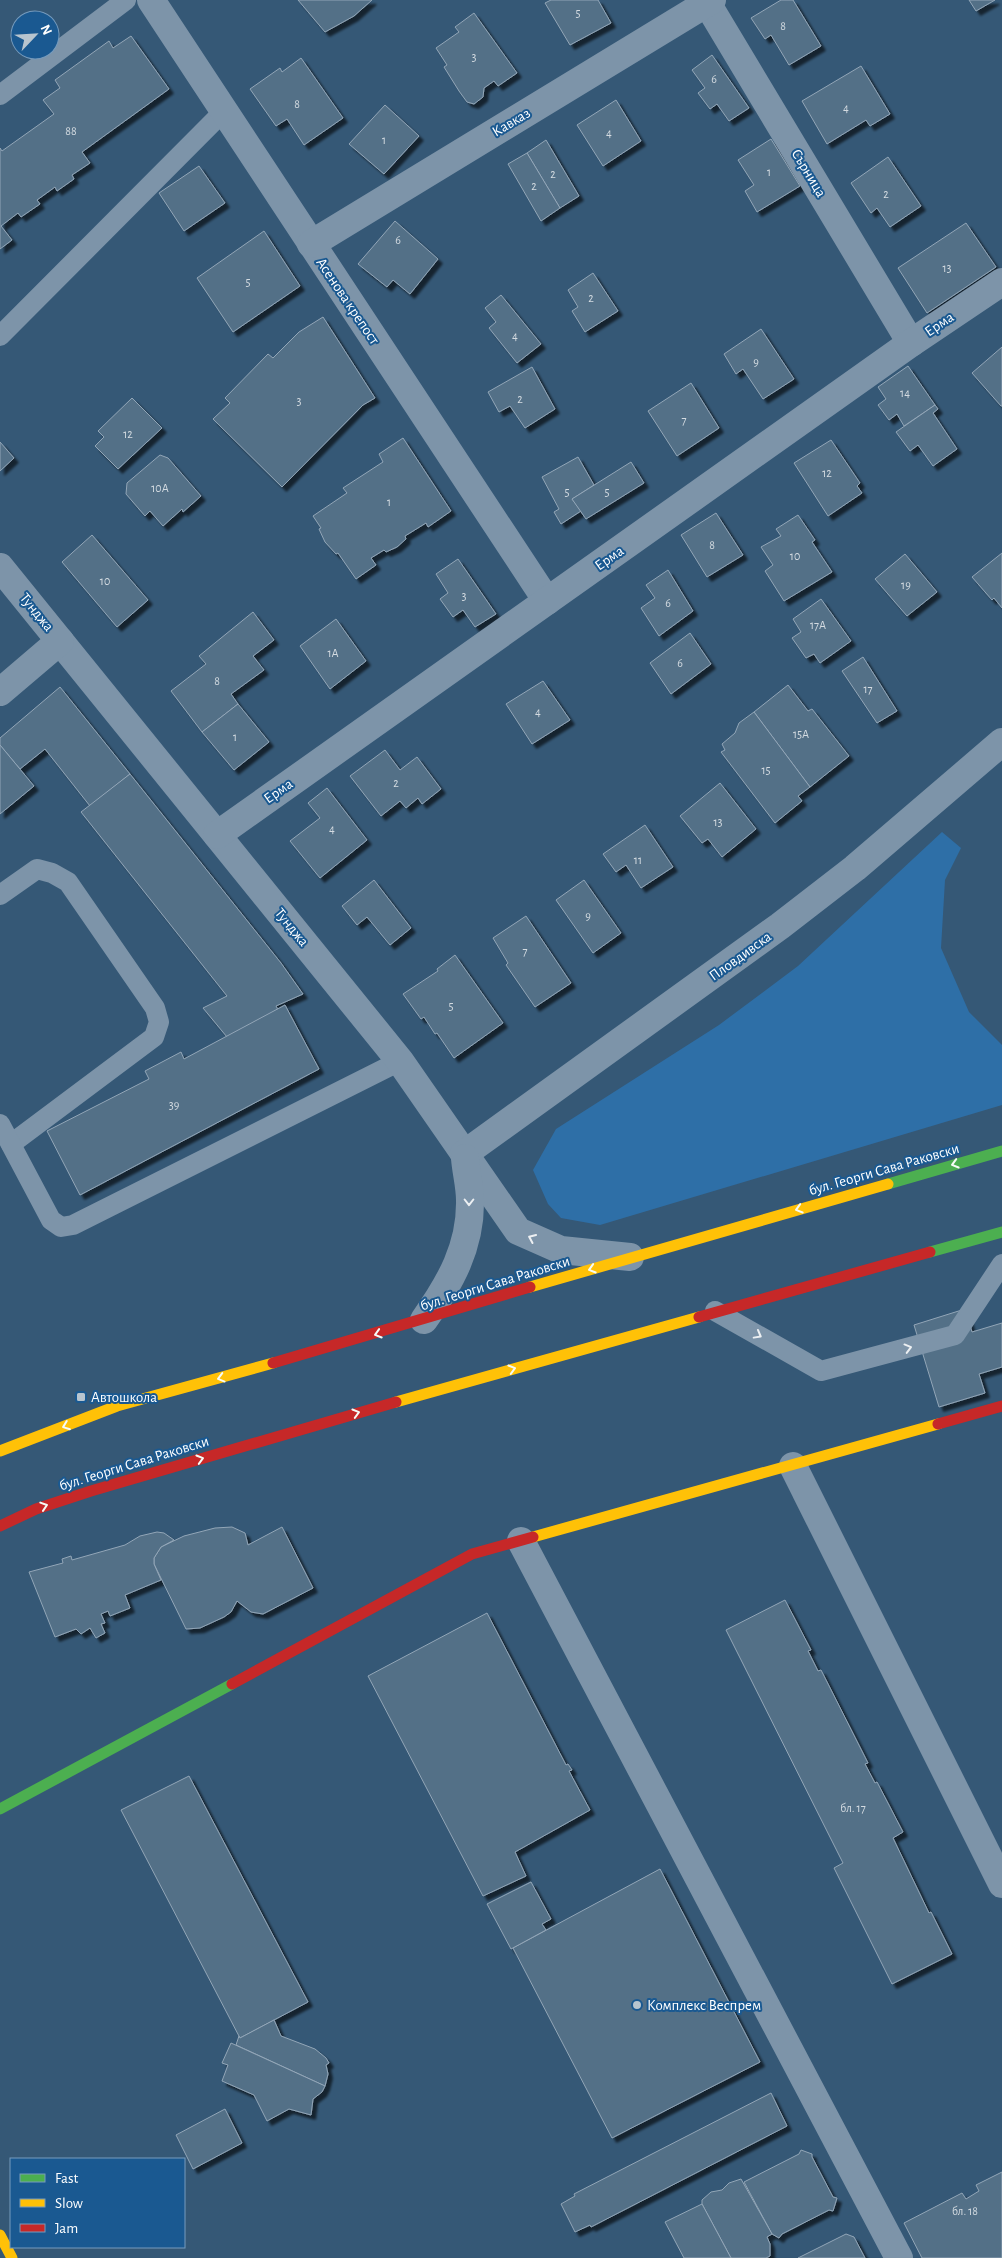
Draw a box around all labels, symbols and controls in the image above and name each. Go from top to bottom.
house number: 5 [575,7,581,19]
north arrow [10,10,60,60]
house number: 8 [780,20,786,32]
text: N [37,23,54,37]
house number: 3 [472,51,477,63]
house number: 6 [711,73,717,85]
house number: 8 [294,98,300,110]
house number: 4 [843,102,849,114]
street label: Кавказ [490,105,533,140]
house number: 88 [65,125,77,137]
house number: 4 [606,127,612,139]
house number: 1 [382,134,386,146]
street label: Сърница [788,147,829,200]
house number: 1 [767,166,771,178]
house number: 2 [550,168,556,180]
house number: 2 [531,180,537,192]
house number: 2 [883,188,889,200]
house number: 6 [395,234,401,246]
street label: Асенова крепост [313,255,382,348]
house number: 13 [942,262,952,274]
house number: 5 [245,276,251,288]
house number: 2 [588,292,594,304]
street label: Ерма [922,309,957,339]
house number: 4 [512,330,518,342]
house number: 9 [753,356,759,368]
house number: 14 [900,387,910,399]
house number: 2 [517,393,523,405]
house number: 3 [297,395,302,407]
house number: 7 [681,414,687,426]
house number: 12 [123,428,133,440]
house number: 12 [822,467,832,479]
house number: 10А [151,482,169,494]
house number: 5 [564,486,570,498]
house number: 5 [604,486,610,498]
house number: 1 [387,496,391,508]
house number: 8 [709,539,715,551]
street label: Ерма [592,543,627,574]
house number: 10 [790,550,800,562]
house number: 10 [100,575,110,587]
house number: 19 [901,579,911,591]
street label: Тунджа [17,590,56,634]
house number: 3 [462,590,467,602]
house number: 6 [665,597,671,609]
house number: 17А [810,619,826,631]
house number: 1А [327,647,339,659]
house number: 6 [677,657,683,669]
house number: 8 [214,675,220,687]
house number: 17 [863,683,873,695]
house number: 4 [535,706,541,718]
house number: 15А [793,728,809,740]
house number: 1 [233,731,237,743]
house number: 15 [761,764,771,776]
street label: Ерма [261,776,296,807]
house number: 2 [393,777,399,789]
house number: 13 [713,816,723,828]
house number: 4 [329,823,335,835]
house number: 11 [634,854,642,866]
street label: Тунджа [272,905,311,949]
house number: 9 [585,910,591,922]
street label: Пловдивска [707,929,774,984]
house number: 7 [522,945,528,957]
house number: 5 [448,1000,454,1012]
house number: 39 [169,1099,180,1111]
street label: бул. Георги Сава Раковски [807,1141,961,1198]
one-way arrow [952,1159,960,1169]
one-way arrow [464,1198,474,1206]
one-way arrow [795,1203,803,1213]
one-way arrow [528,1233,537,1244]
street label: бул. Георги Сава Раковски [418,1254,572,1313]
one-way arrow [589,1263,597,1273]
one-way arrow [374,1329,382,1339]
one-way arrow [752,1329,761,1339]
one-way arrow [903,1343,911,1353]
one-way arrow [507,1364,516,1374]
one-way arrow [217,1372,226,1383]
place label: Автошкола [91,1390,157,1405]
marker: Автошкола [75,1391,87,1403]
one-way arrow [351,1408,359,1418]
one-way arrow [62,1420,71,1430]
street label: бул. Георги Сава Раковски [57,1434,211,1493]
one-way arrow [195,1454,203,1464]
one-way arrow [40,1502,48,1512]
house number: бл. 17 [840,1802,866,1814]
place label: Комплекс Веспрем [647,1998,761,2013]
marker: Комплекс Веспрем [631,1999,643,2011]
legend [10,2158,185,2248]
text: Fast [55,2171,79,2186]
text: Slow [55,2196,83,2211]
house number: бл. 18 [952,2205,978,2217]
text: Jam [55,2221,78,2236]

